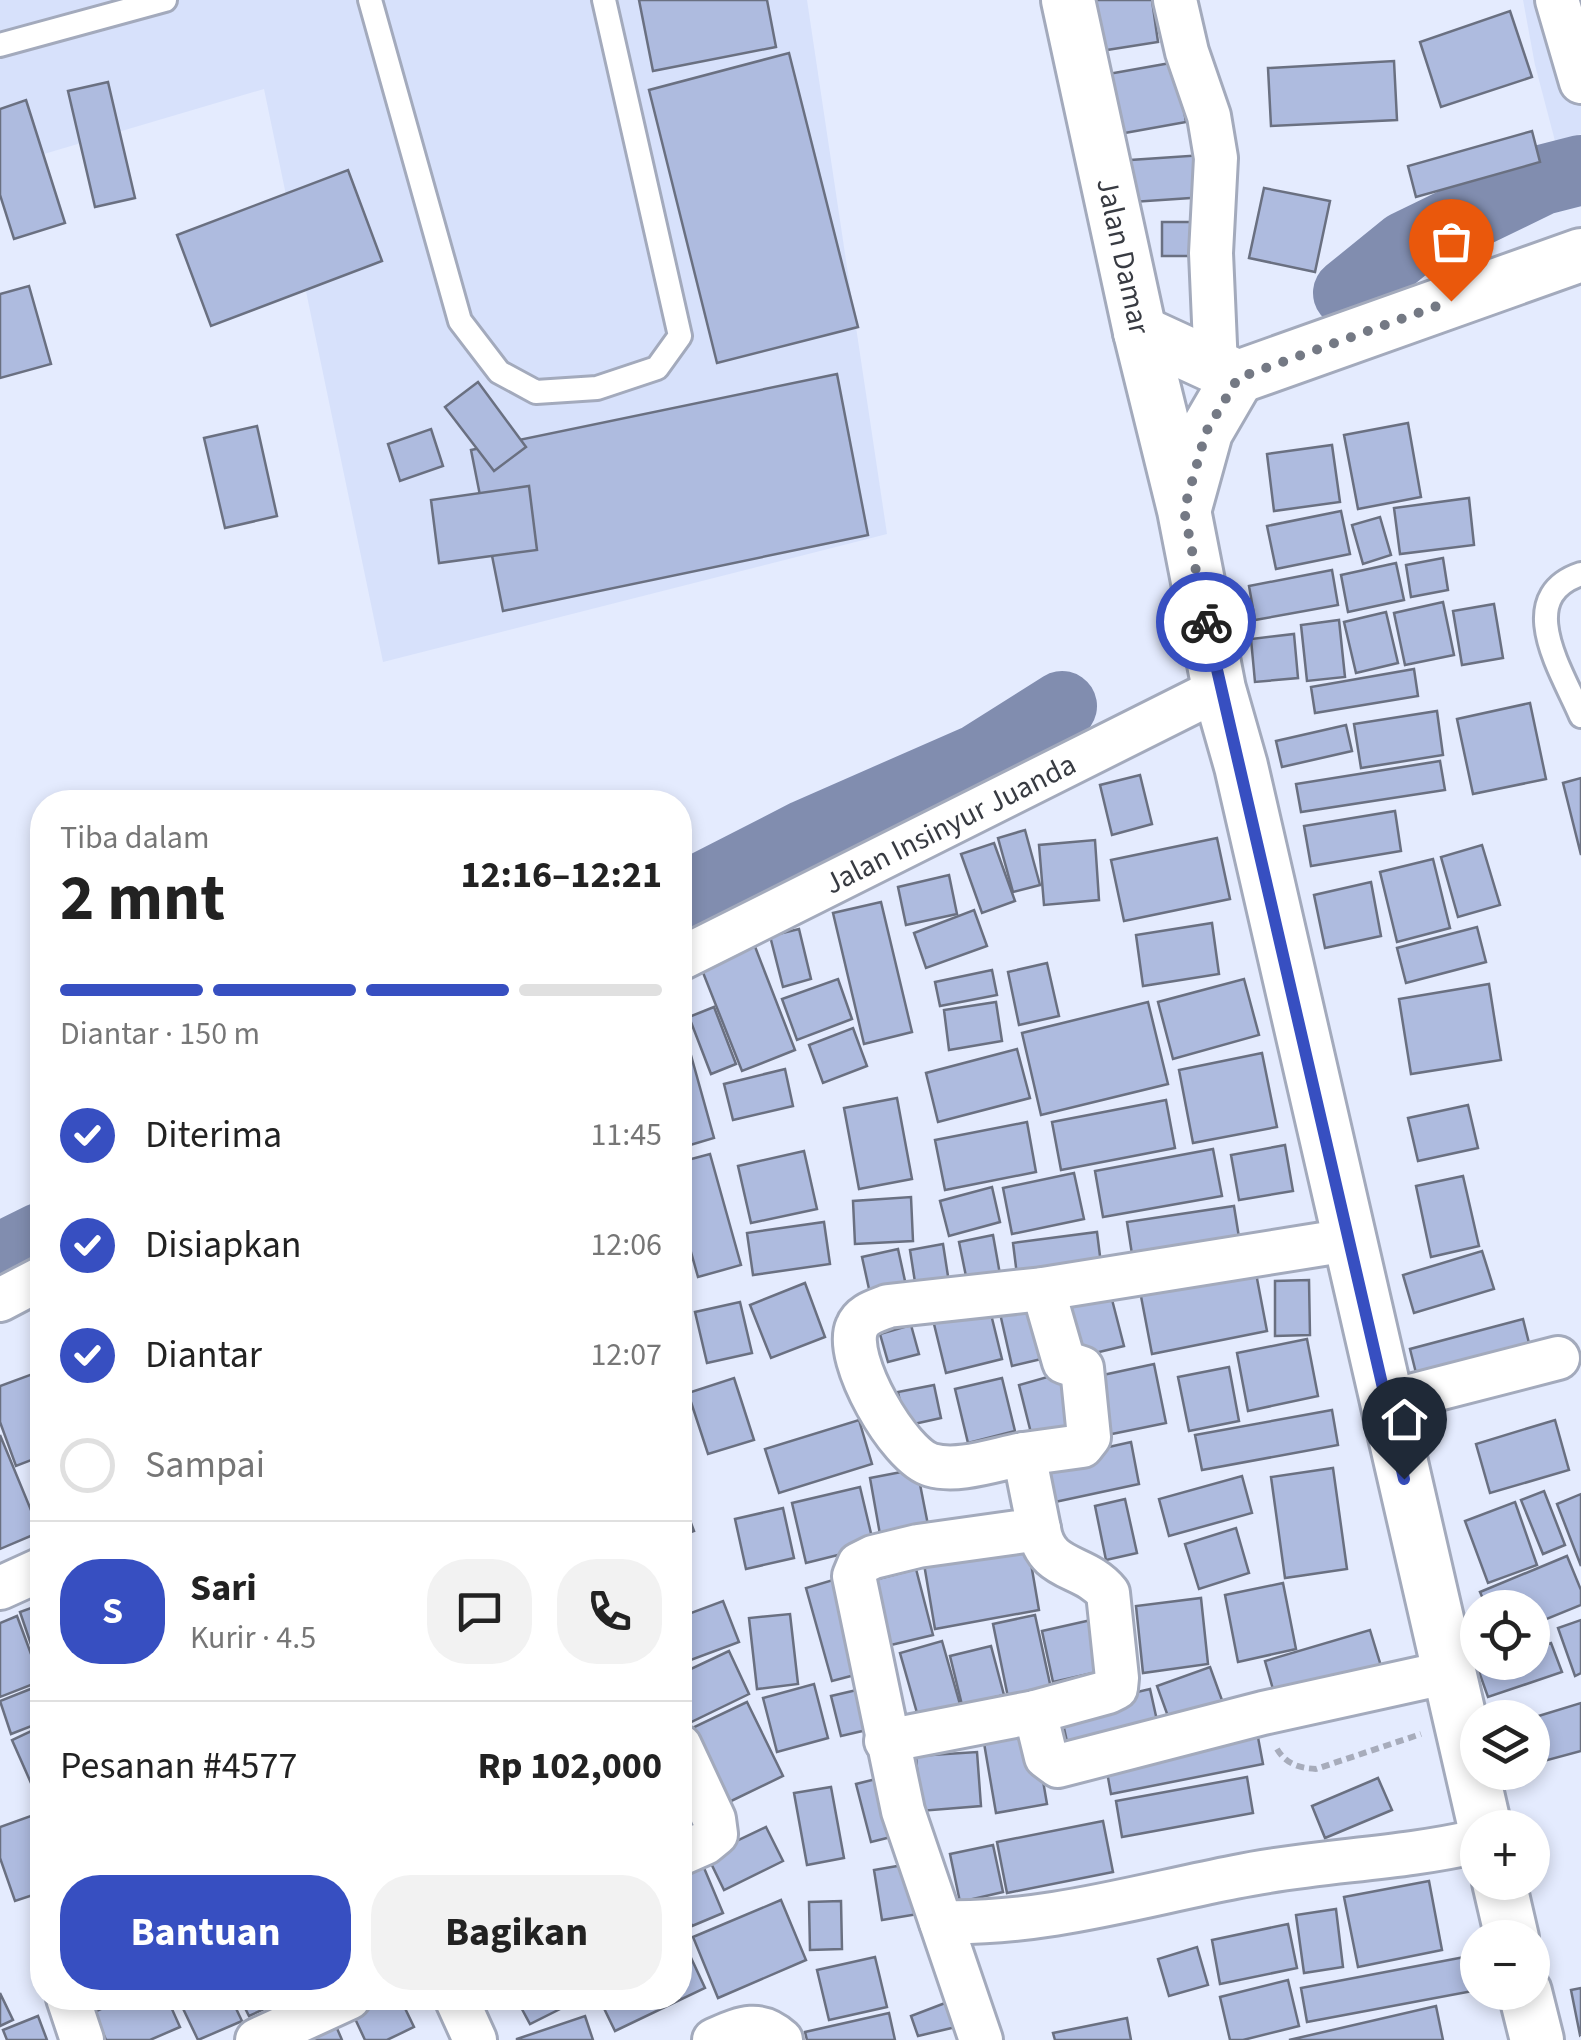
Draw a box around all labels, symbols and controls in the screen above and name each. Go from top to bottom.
street label: Jalan Damar [1085,174,1161,339]
pin [1409,199,1494,302]
icon: bag [1424,214,1479,269]
courier [1156,572,1256,672]
icon: bike [1179,595,1234,650]
street label: Jalan Insinyur Juanda [817,743,1083,905]
text: Tiba dalam [60,815,210,861]
text: 12:16–12:21 [460,848,662,902]
text: 2 mnt [60,852,225,945]
text: Diantar · 150 m [60,1011,260,1057]
icon: check [60,1108,115,1163]
text: Diterima [145,1108,282,1162]
text: 11:45 [590,1112,662,1158]
icon: check [60,1218,115,1273]
text: Disiapkan [145,1218,302,1272]
text: 12:06 [590,1222,662,1268]
icon: check [60,1328,115,1383]
text: Diantar [145,1328,262,1382]
text: 12:07 [590,1332,662,1378]
pin [1362,1377,1447,1480]
icon: home [1377,1392,1432,1447]
text: Sampai [145,1438,265,1492]
button: chat [427,1559,532,1664]
button: phone [557,1559,662,1664]
text: Sari [190,1561,257,1615]
text: S [102,1584,123,1638]
map controls [1460,1590,1550,2010]
button: locate [1460,1590,1550,1680]
text: Kurir · 4.5 [190,1615,316,1661]
button: layers [1460,1700,1550,1790]
text: Pesanan #4577 [60,1739,297,1793]
text: Rp 102,000 [478,1739,662,1793]
button: + [1460,1810,1550,1900]
button: Bantuan [60,1875,351,1990]
button: Bagikan [371,1875,662,1990]
button: − [1460,1920,1550,2010]

